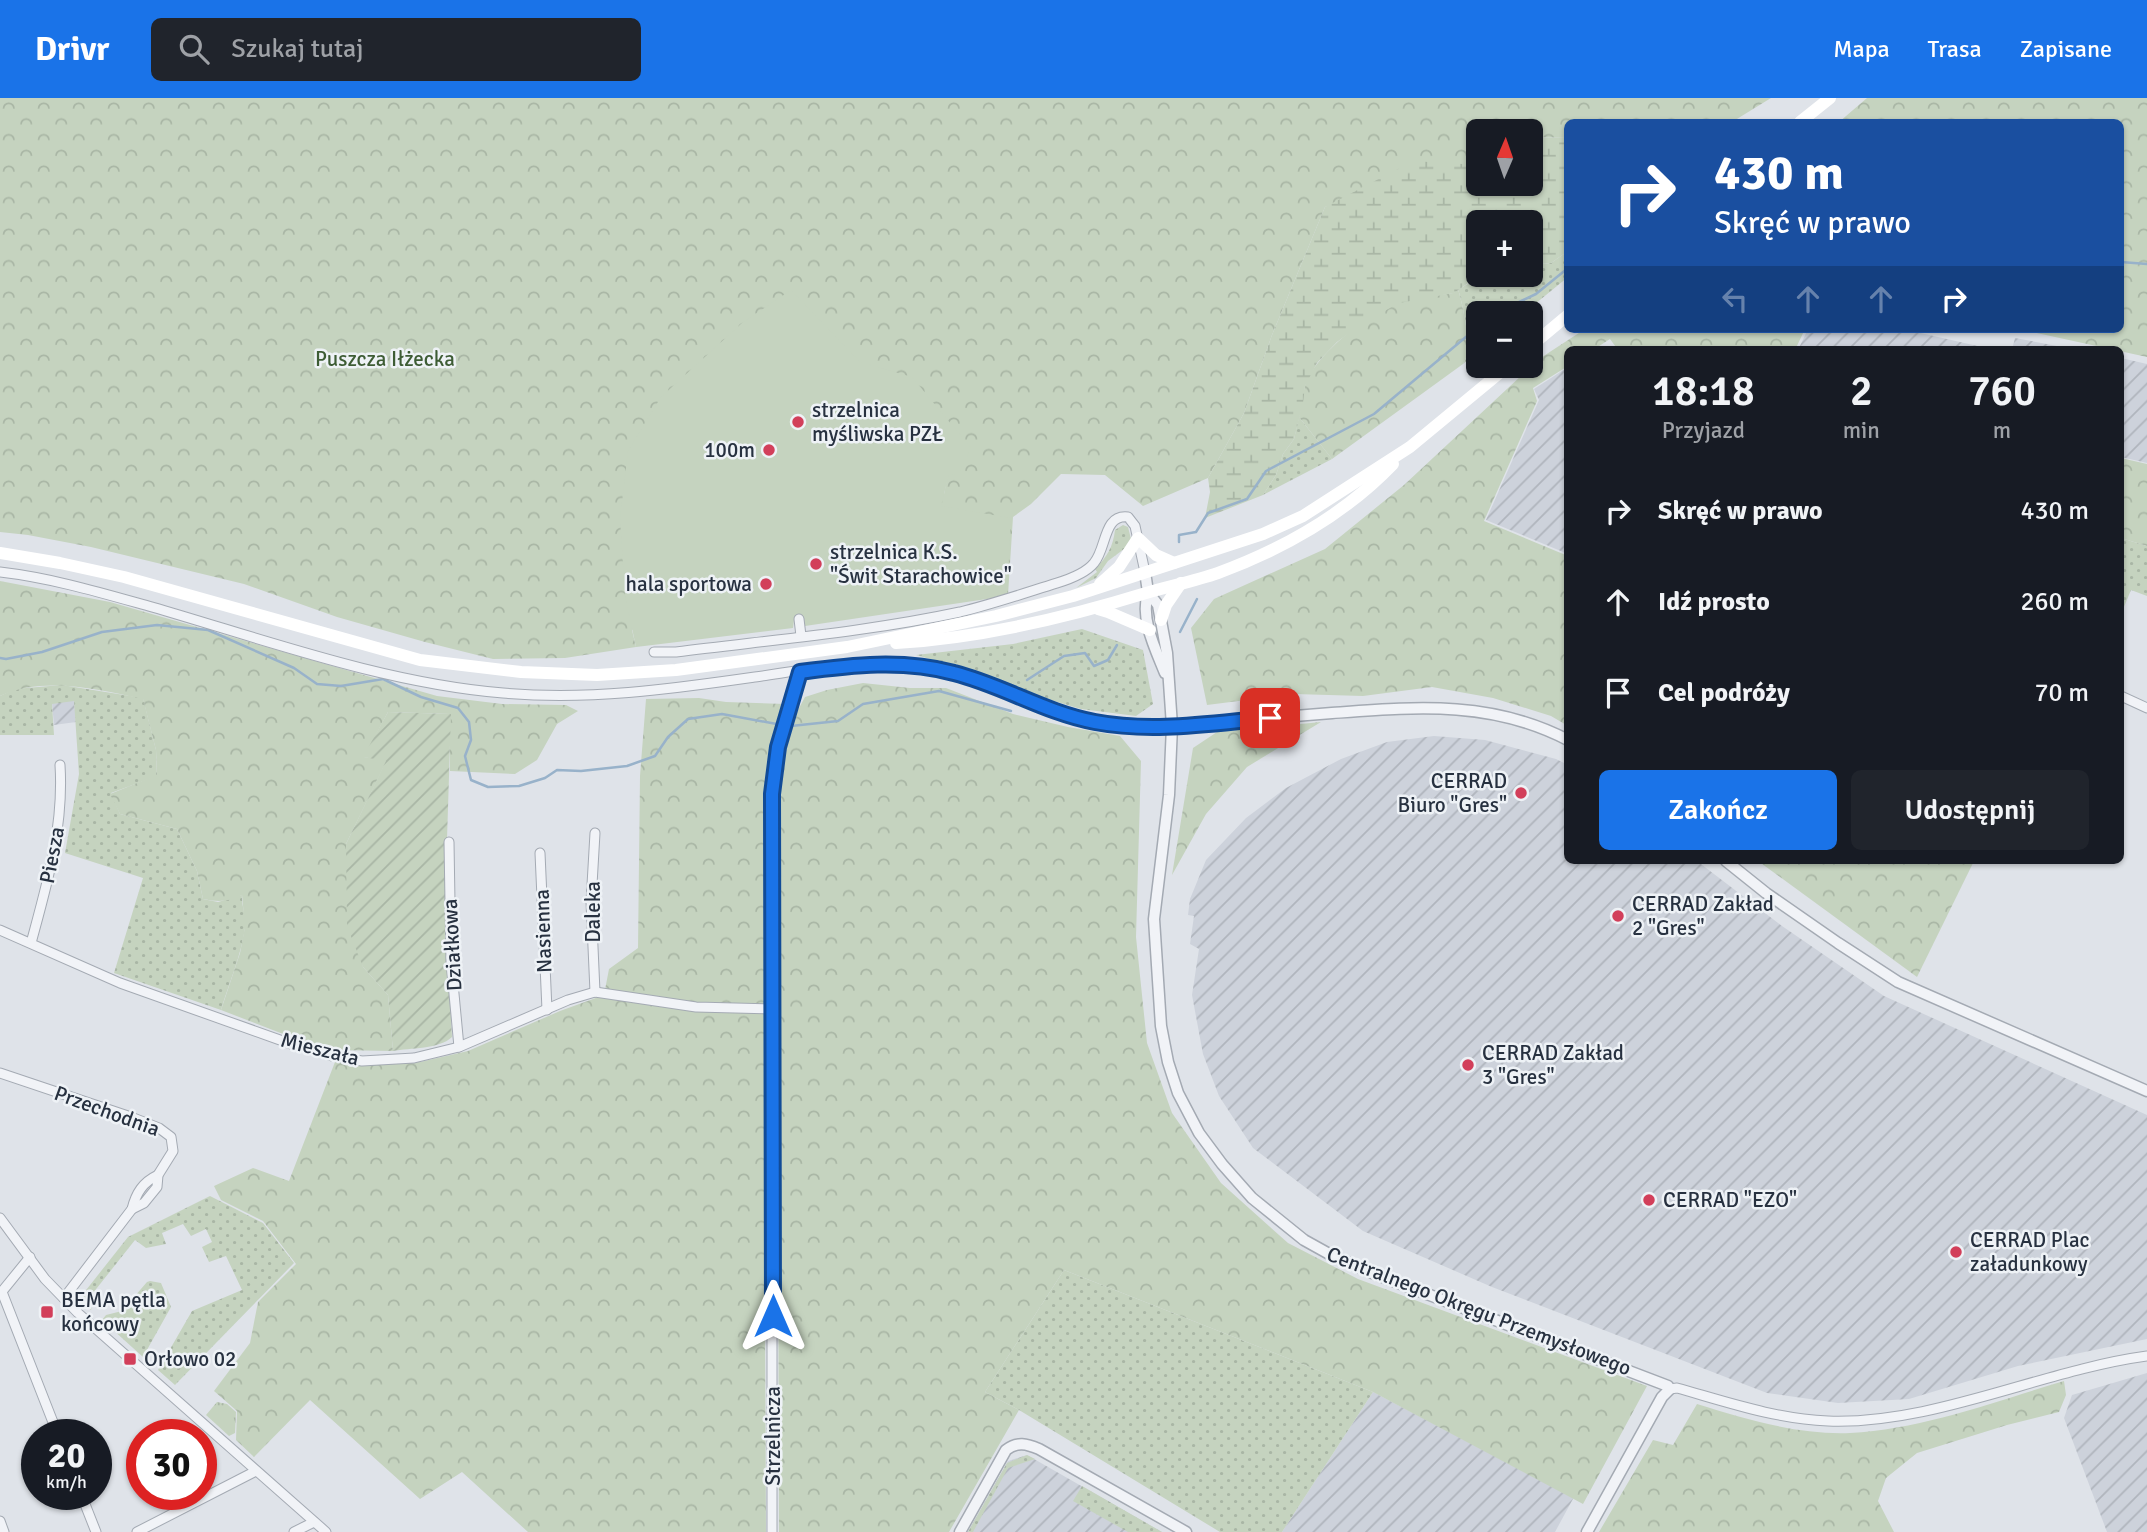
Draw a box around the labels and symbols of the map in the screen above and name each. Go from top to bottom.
north arrow [1466,119,1544,196]
park label: Puszcza Iłżecka [315,346,455,372]
place label: strzelnica myśliwska PZŁ [812,397,943,447]
marker: strzelnica myśliwska PZŁ [790,414,806,430]
place label: 100m [704,437,755,463]
marker: 100m [761,442,777,458]
place label: strzelnica K.S. "Świt Starachowice" [830,539,1012,589]
marker: strzelnica K.S. "Świt Starachowice" [808,556,824,572]
place label: hala sportowa [626,571,752,597]
marker: hala sportowa [758,576,774,592]
pin [1240,688,1300,748]
place label: CERRAD Biuro "Gres" [1398,768,1507,818]
marker: CERRAD Biuro "Gres" [1513,785,1529,801]
street label: Piesza [34,824,70,886]
street label: Daleka [580,881,606,943]
street label: Nasienna [529,889,557,973]
place label: CERRAD Zakład 2 "Gres" [1632,891,1774,941]
street label: Działkowa [437,898,467,992]
marker: CERRAD Zakład 2 "Gres" [1610,908,1626,924]
street label: Mieszała [278,1027,362,1071]
place label: CERRAD Zakład 3 "Gres" [1482,1040,1624,1090]
marker: CERRAD Zakład 3 "Gres" [1460,1057,1476,1073]
street label: Przechodnia [51,1080,163,1142]
place label: CERRAD "EZO" [1663,1187,1797,1213]
marker: CERRAD "EZO" [1641,1192,1657,1208]
place label: CERRAD Plac załadunkowy [1970,1227,2090,1277]
street label: Centralnego Okręgu Przemysłowego [1323,1241,1635,1381]
marker: CERRAD Plac załadunkowy [1948,1244,1964,1260]
position arrow [736,1279,810,1353]
place label: BEMA pętla końcowy [61,1287,166,1337]
marker: BEMA pętla końcowy [39,1304,55,1320]
place label: Orłowo 02 [144,1346,236,1372]
marker: Orłowo 02 [122,1351,138,1367]
street label: Strzelnicza [760,1386,786,1486]
speed limit sign: 30 [126,1419,217,1510]

